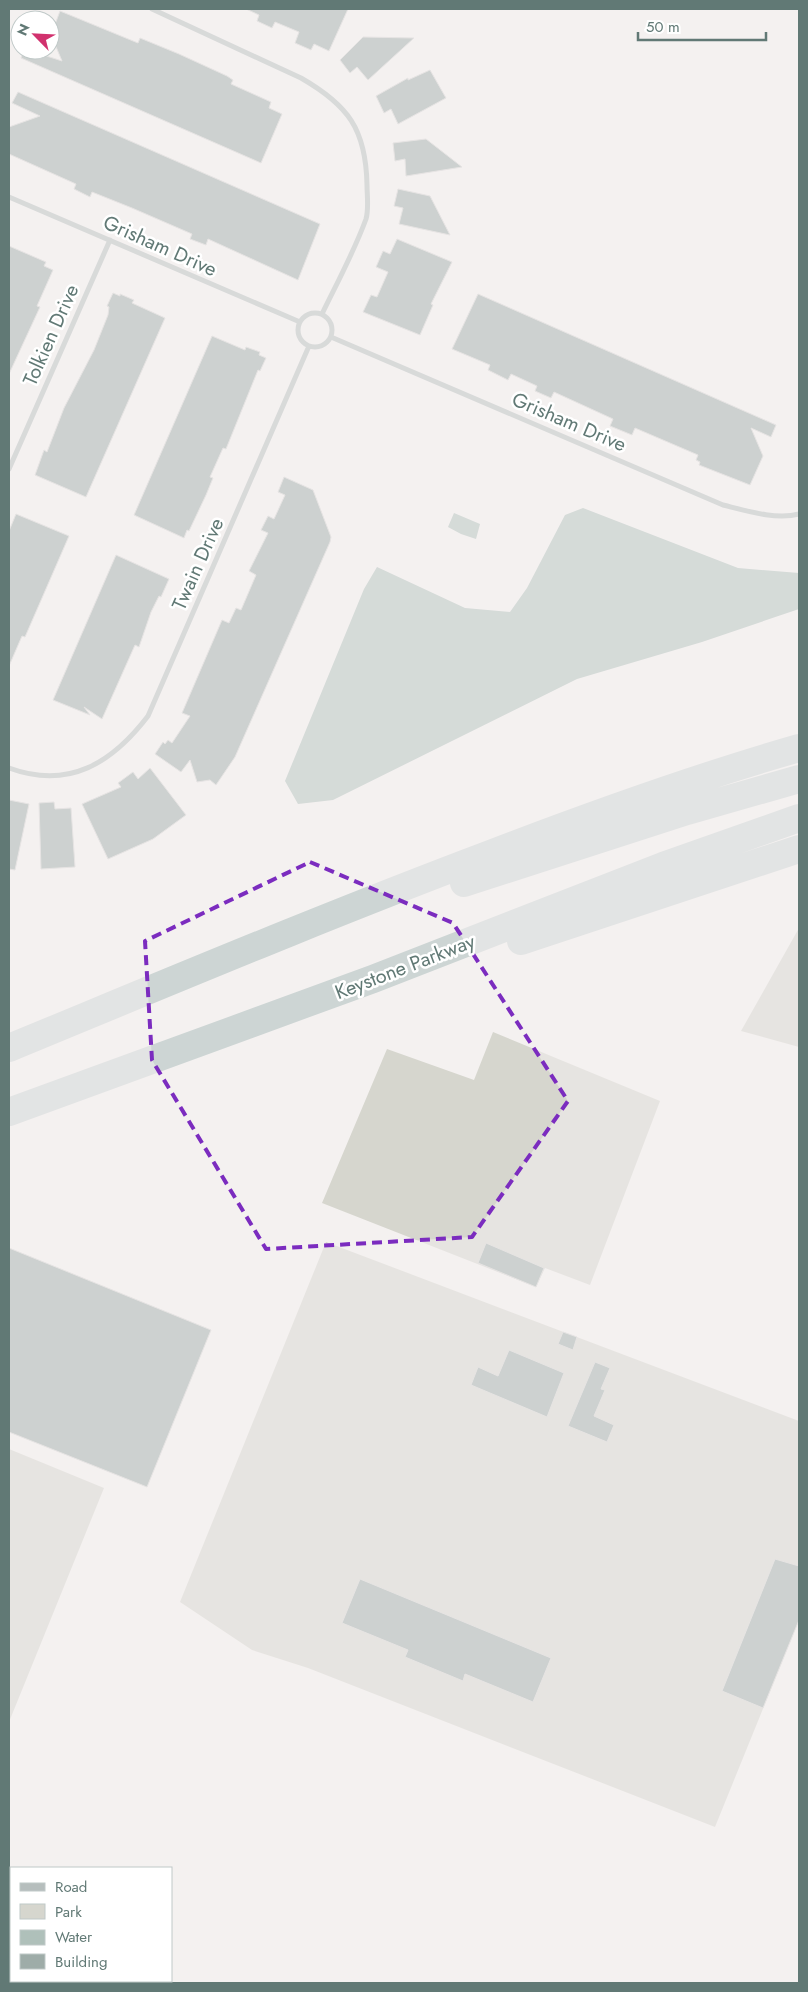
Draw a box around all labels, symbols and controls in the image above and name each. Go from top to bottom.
north arrow [10,10,60,60]
scale bar [638,10,766,42]
text: 50 m [646,16,680,38]
text: N [12,21,35,39]
street label: Grisham Drive [98,208,222,284]
street label: Tolkien Drive [16,280,86,390]
street label: Grisham Drive [507,385,631,459]
street label: Twain Drive [165,513,231,615]
street label: Keystone Parkway [331,927,479,1007]
legend [10,1867,172,1982]
text: Road [55,1876,87,1898]
text: Park [55,1901,82,1923]
text: Water [55,1926,93,1948]
text: Building [55,1951,107,1973]

